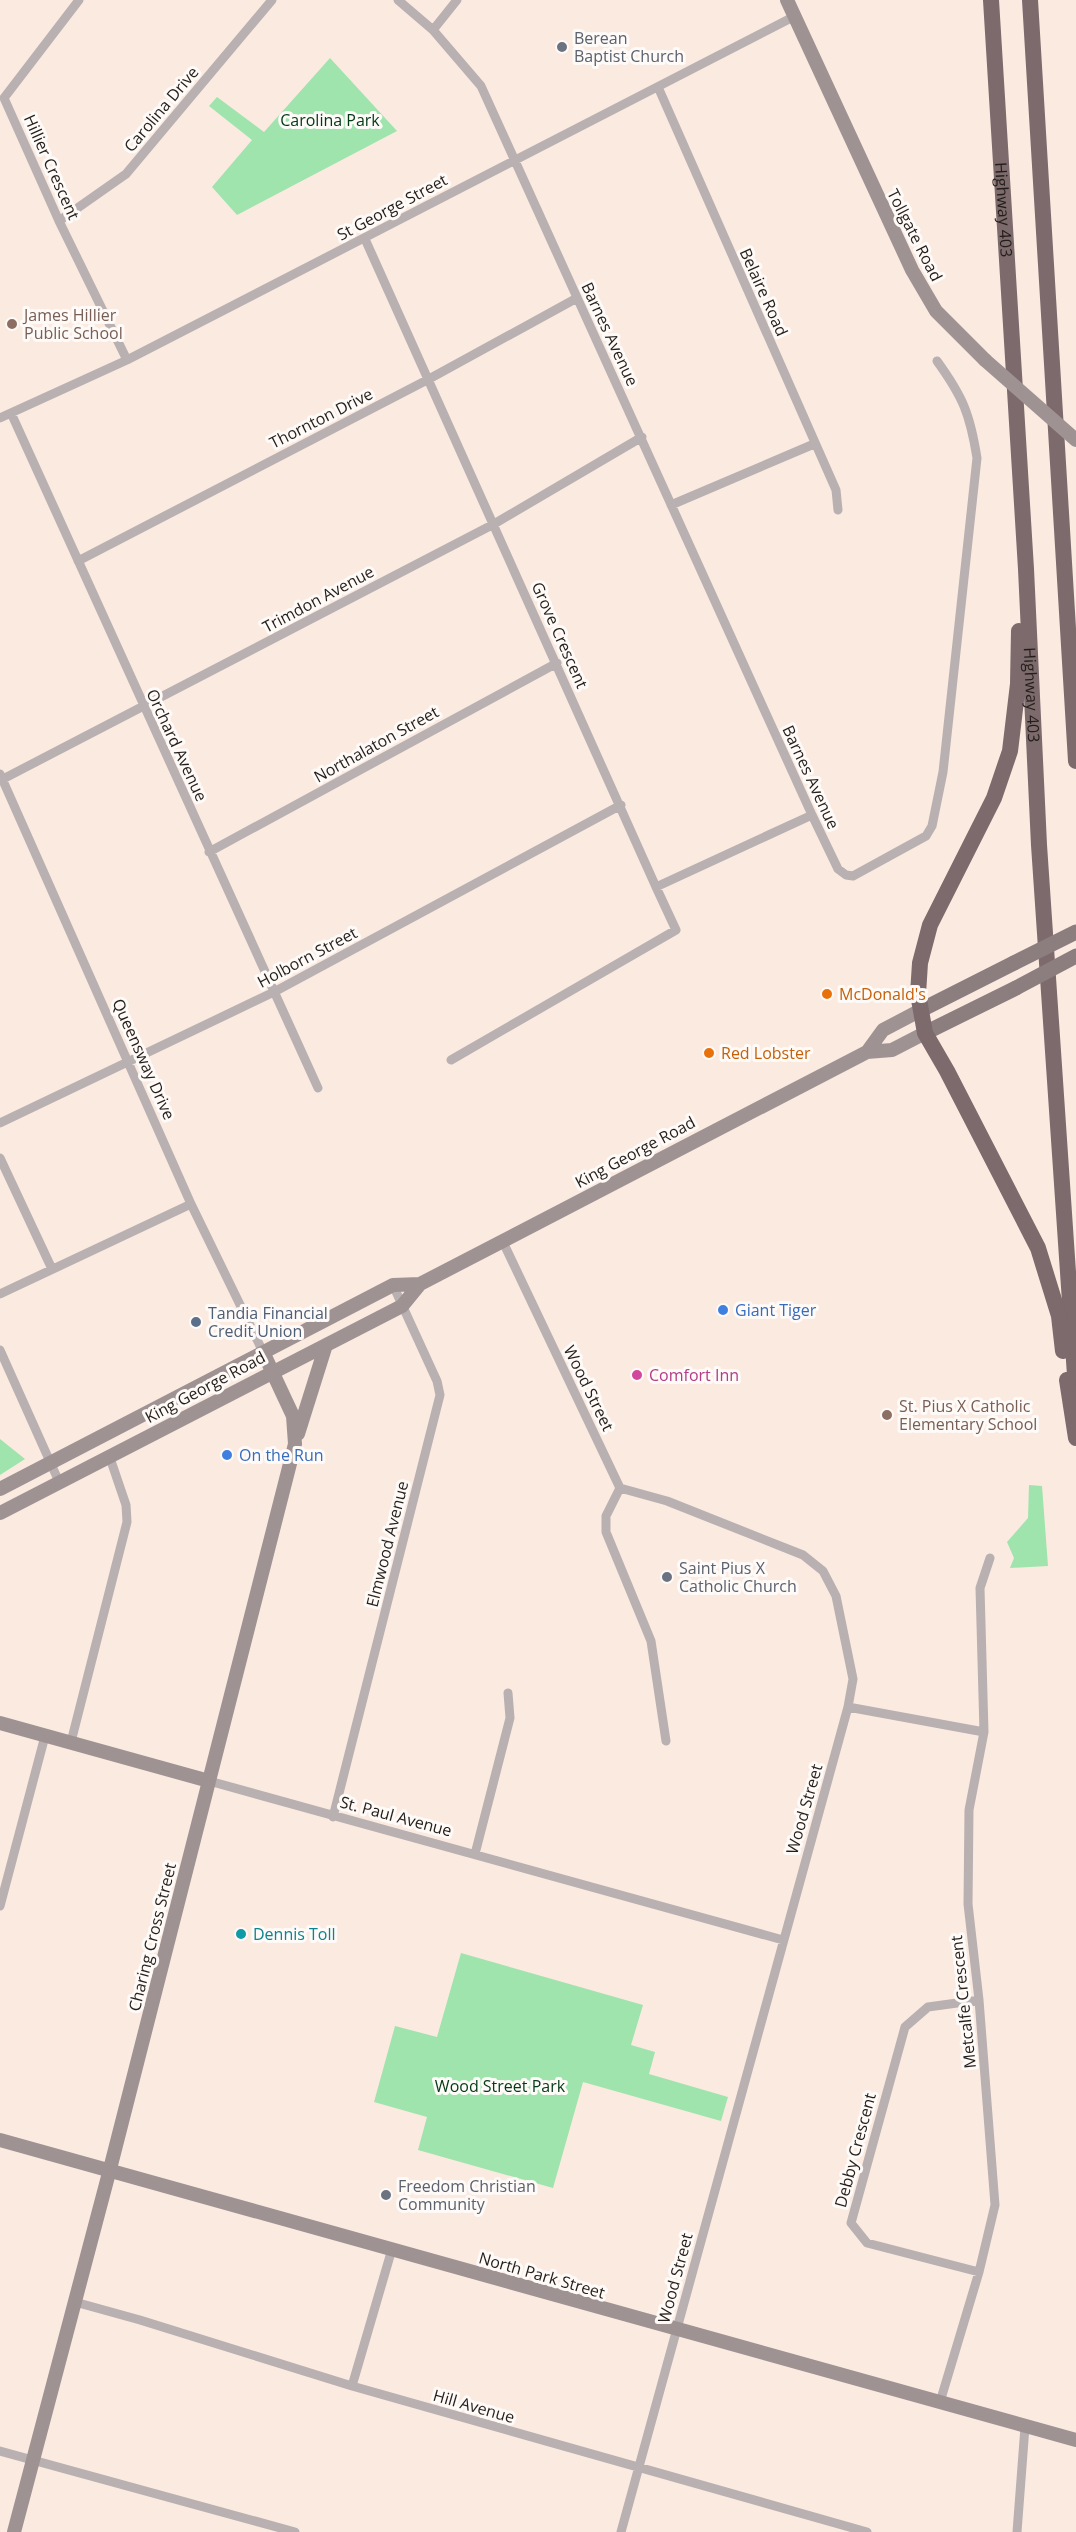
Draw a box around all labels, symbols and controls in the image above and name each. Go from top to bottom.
place label: Berean Baptist Church [574,27,684,67]
marker: Berean Baptist Church [555,40,569,54]
street label: Carolina Drive [119,62,203,156]
park label: Carolina Park [280,109,380,131]
street label: Hillier Crescent [19,111,85,223]
street label: Highway 403 [990,161,1018,258]
street label: St George Street [333,169,451,245]
street label: Tollgate Road [882,185,948,285]
street label: Belaire Road [735,245,793,339]
street label: Barnes Avenue [576,279,644,389]
place label: James Hillier Public School [22,304,123,344]
marker: James Hillier Public School [5,317,19,331]
street label: Thornton Drive [266,383,376,453]
street label: Trimdon Avenue [258,560,378,638]
street label: Grove Crescent [527,578,593,692]
street label: Highway 403 [1019,647,1045,743]
street label: Orchard Avenue [141,685,213,805]
street label: Northalaton Street [310,700,443,787]
street label: Barnes Avenue [777,722,845,832]
street label: Holborn Street [253,921,361,993]
place label: McDonald's [839,983,926,1005]
marker: McDonald's [820,987,834,1001]
street label: Queensway Drive [107,995,181,1123]
place label: Red Lobster [721,1042,811,1064]
marker: Red Lobster [702,1046,716,1060]
street label: King George Road [571,1111,699,1193]
place label: Giant Tiger [735,1299,817,1321]
place label: Tandia Financial Credit Union [208,1302,328,1342]
marker: Giant Tiger [716,1303,730,1317]
marker: Tandia Financial Credit Union [189,1315,203,1329]
street label: Wood Street [559,1342,619,1435]
street label: King George Road [141,1346,269,1428]
place label: Comfort Inn [649,1364,739,1386]
marker: Comfort Inn [630,1368,644,1382]
place label: St. Pius X Catholic Elementary School [899,1395,1037,1435]
marker: St. Pius X Catholic Elementary School [880,1408,894,1422]
place label: On the Run [239,1444,324,1466]
marker: On the Run [220,1448,234,1462]
street label: Elmwood Avenue [361,1479,413,1609]
place label: Saint Pius X Catholic Church [679,1557,797,1597]
marker: Saint Pius X Catholic Church [660,1570,674,1584]
street label: Wood Street [781,1761,827,1857]
street label: St. Paul Avenue [338,1790,454,1842]
street label: Charing Cross Street [123,1860,181,2014]
place label: Dennis Toll [253,1923,336,1945]
marker: Dennis Toll [234,1927,248,1941]
street label: Metcalfe Crescent [945,1934,981,2070]
park label: Wood Street Park [435,2075,566,2097]
street label: Debby Crescent [829,2090,881,2210]
place label: Freedom Christian Community [398,2175,536,2215]
marker: Freedom Christian Community [379,2188,393,2202]
street label: Wood Street [652,2230,698,2326]
street label: North Park Street [476,2246,608,2304]
street label: Hill Avenue [431,2384,517,2428]

